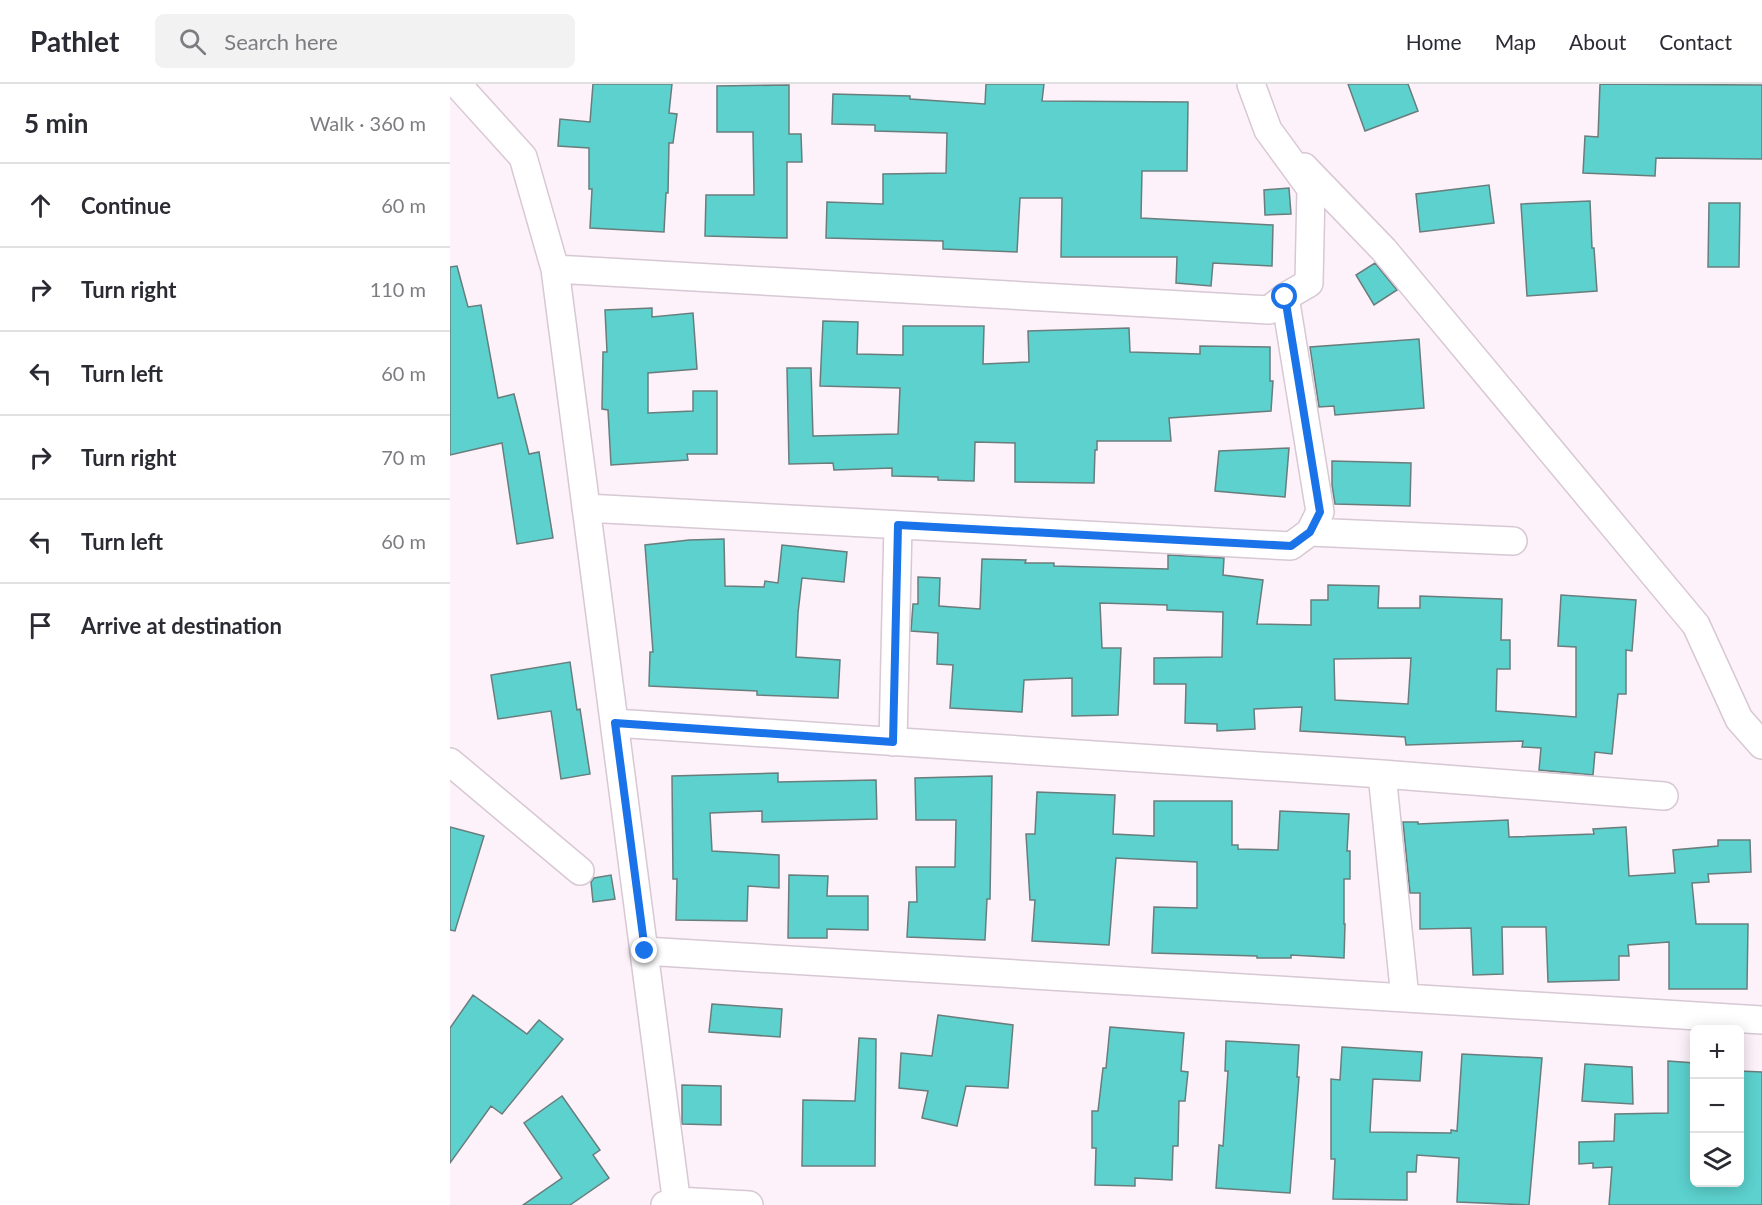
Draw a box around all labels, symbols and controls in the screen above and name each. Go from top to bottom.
search box [155,14,575,68]
text: Pathlet [30,24,119,58]
icon: search [176,25,209,58]
text: Search here [224,28,338,55]
text: Home [1406,29,1462,54]
text: Map [1495,29,1536,54]
text: About [1569,29,1626,54]
text: Contact [1659,29,1732,54]
text: 5 min [24,107,88,139]
text: Walk · 360 m [310,111,426,135]
icon: ahead [24,189,57,222]
text: Continue [81,192,171,219]
text: 60 m [381,193,426,217]
icon: right [24,273,57,306]
text: Turn right [81,276,176,303]
text: 110 m [370,277,426,301]
route start [1271,283,1297,309]
icon: left [24,357,57,390]
text: Turn left [81,360,163,387]
text: 60 m [381,361,426,385]
icon: right [24,441,57,474]
text: Turn right [81,444,176,471]
text: 70 m [381,445,426,469]
icon: left [24,525,57,558]
text: Turn left [81,528,163,555]
text: 60 m [381,529,426,553]
icon: arrive [24,609,57,642]
text: Arrive at destination [81,612,282,639]
route end [631,937,657,963]
map controls [1690,1025,1744,1187]
button: + [1690,1025,1744,1079]
button: − [1690,1079,1744,1133]
button: layers [1690,1133,1744,1187]

